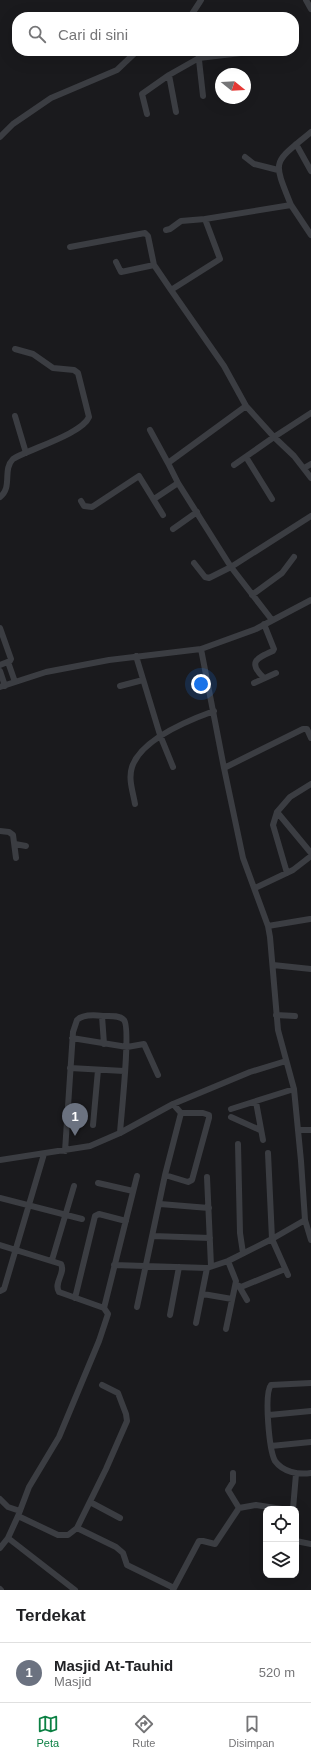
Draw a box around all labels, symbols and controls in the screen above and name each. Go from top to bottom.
search box [12,12,299,56]
icon: search [26,23,48,45]
text: Cari di sini [58,26,128,43]
north arrow [215,68,251,104]
your location [191,674,211,694]
pin: 1 [62,1103,88,1136]
map controls [263,1506,299,1578]
button: locate [263,1506,299,1542]
button: layers [263,1542,299,1578]
text: Terdekat [16,1606,86,1625]
text: Masjid At-Tauhid [54,1657,173,1674]
text: 1 [25,1665,33,1680]
text: 520 m [259,1665,295,1680]
text: Masjid [54,1674,92,1689]
tab: Peta [37,1713,59,1749]
tab: Rute [132,1713,156,1749]
tab: Disimpan [229,1713,274,1749]

